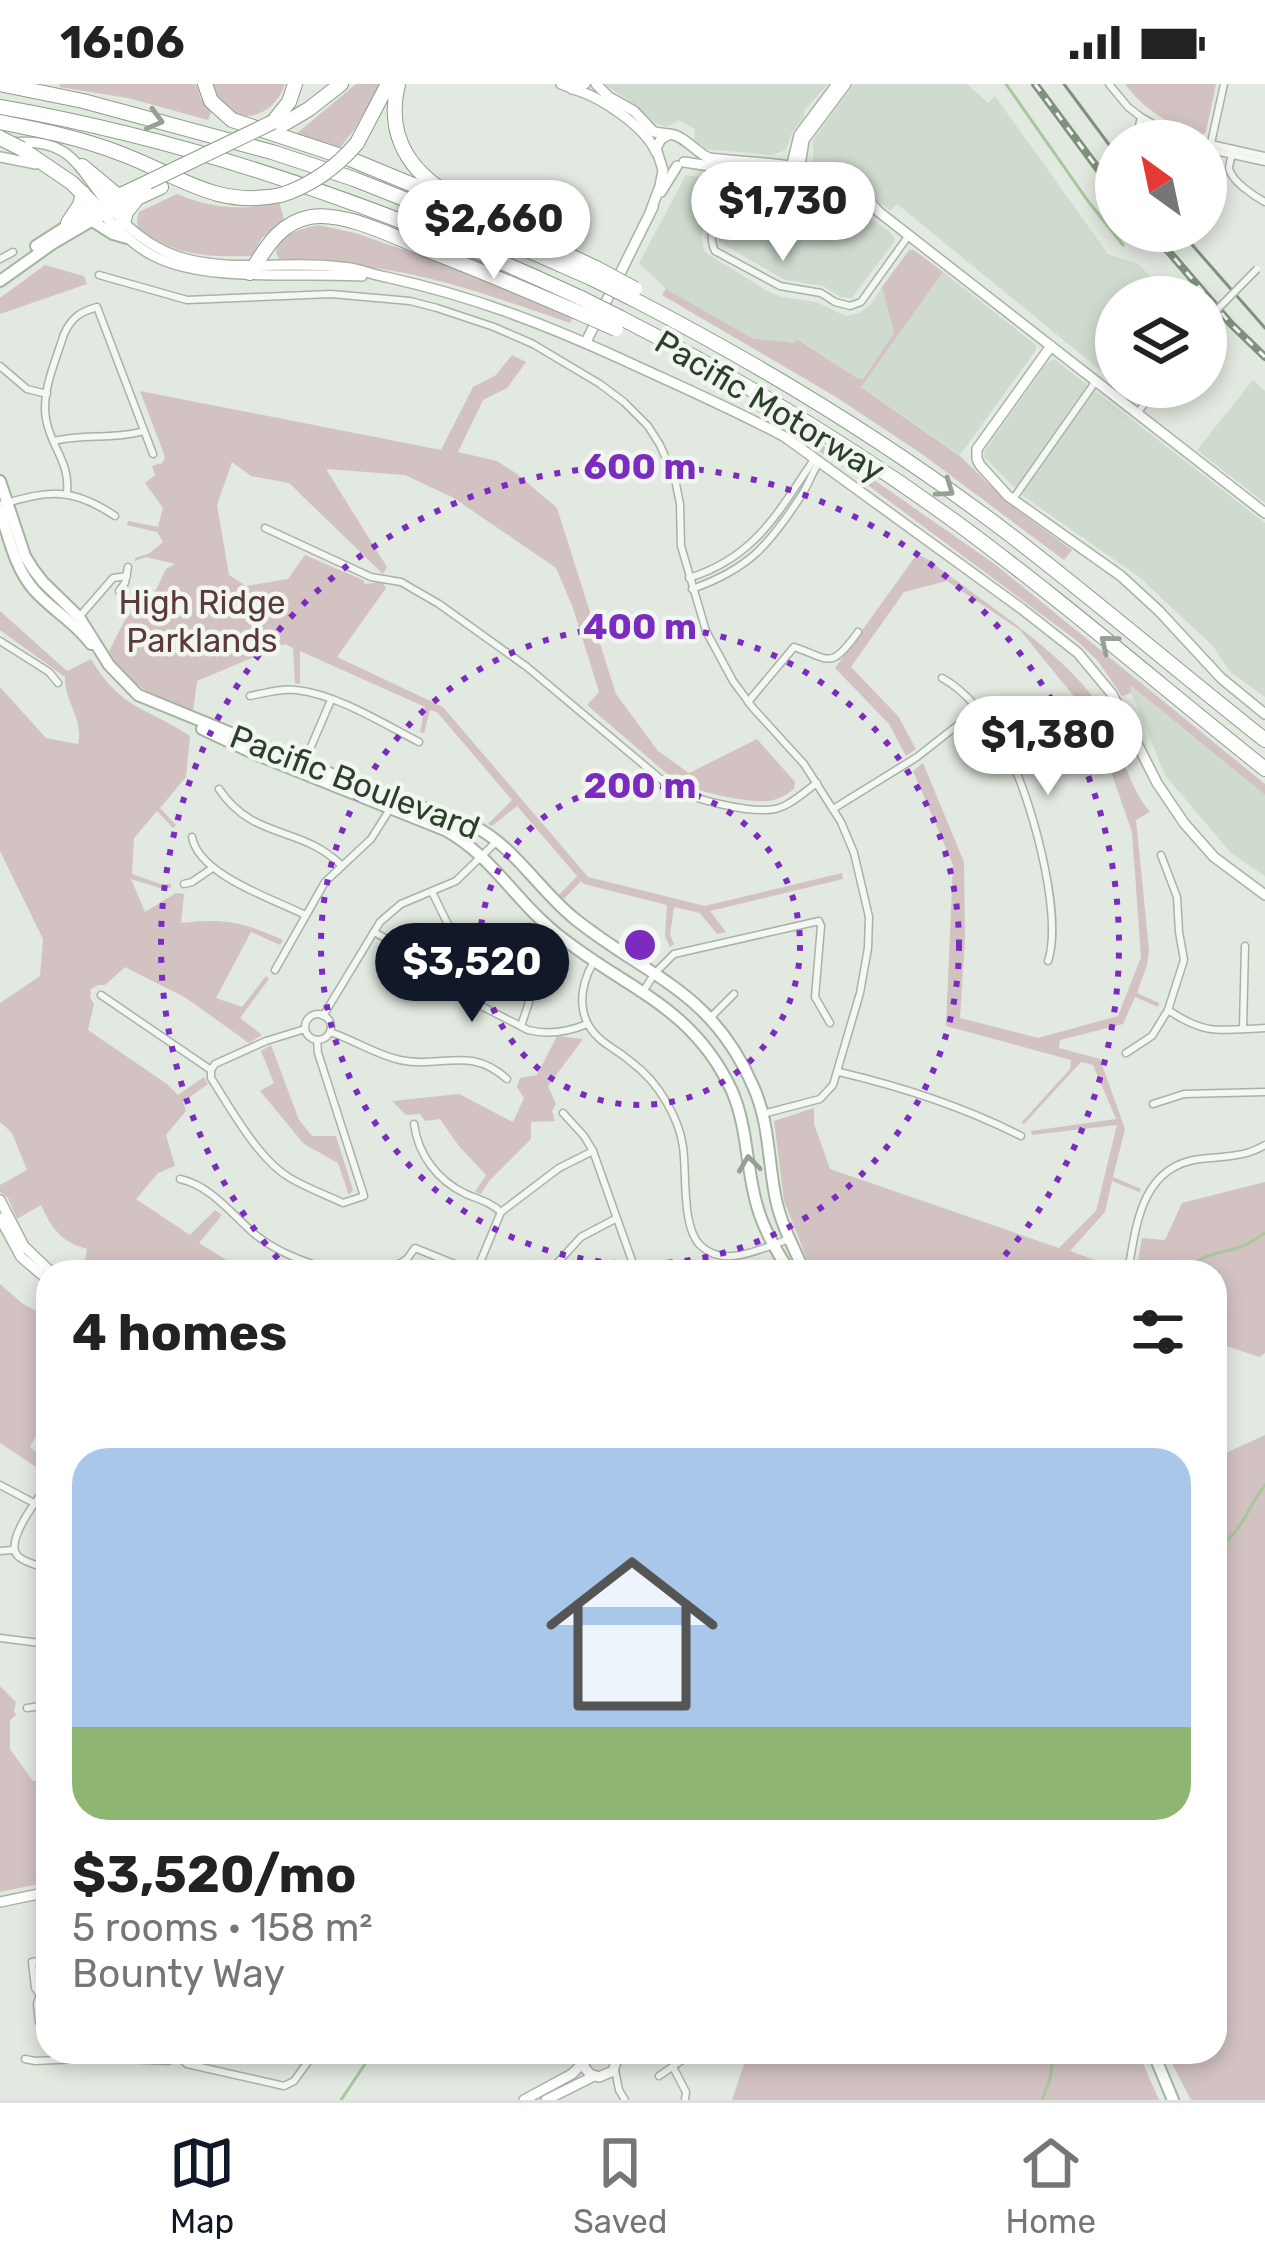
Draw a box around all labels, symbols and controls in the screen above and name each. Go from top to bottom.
text: 16:06 [60,16,185,69]
one-way arrow [144,106,164,131]
north arrow [1095,120,1227,252]
map controls [1095,120,1227,408]
pin: $1,730 [685,162,881,264]
text: $1,730 [718,178,848,224]
pin: $2,660 [396,180,592,282]
text: $2,660 [424,196,564,242]
button: layers [1095,276,1227,408]
street label: Pacific Motorway [648,322,892,490]
text: 600 m [583,445,697,488]
one-way arrow [933,475,955,497]
park label: High Ridge Parklands [119,583,285,660]
text: 400 m [583,605,697,648]
one-way arrow [1100,636,1122,657]
pin: $1,380 [950,696,1146,798]
text: $1,380 [981,712,1115,758]
street label: Pacific Boulevard [225,716,485,848]
text: 200 m [583,764,697,807]
pin: $3,520 [374,923,570,1025]
centre of rings [619,924,661,966]
text: $3,520 [402,939,542,985]
one-way arrow [737,1154,763,1174]
icon: filters [1125,1299,1191,1365]
text: 4 homes [72,1302,287,1363]
icon: home [524,1526,740,1742]
text: $3,520/mo [72,1844,356,1905]
text: 5 rooms · 158 m² [72,1905,373,1951]
text: Bounty Way [72,1951,285,1997]
tab: Map [169,2130,235,2241]
tab: Saved [573,2130,667,2241]
tab: Home [1006,2130,1096,2241]

